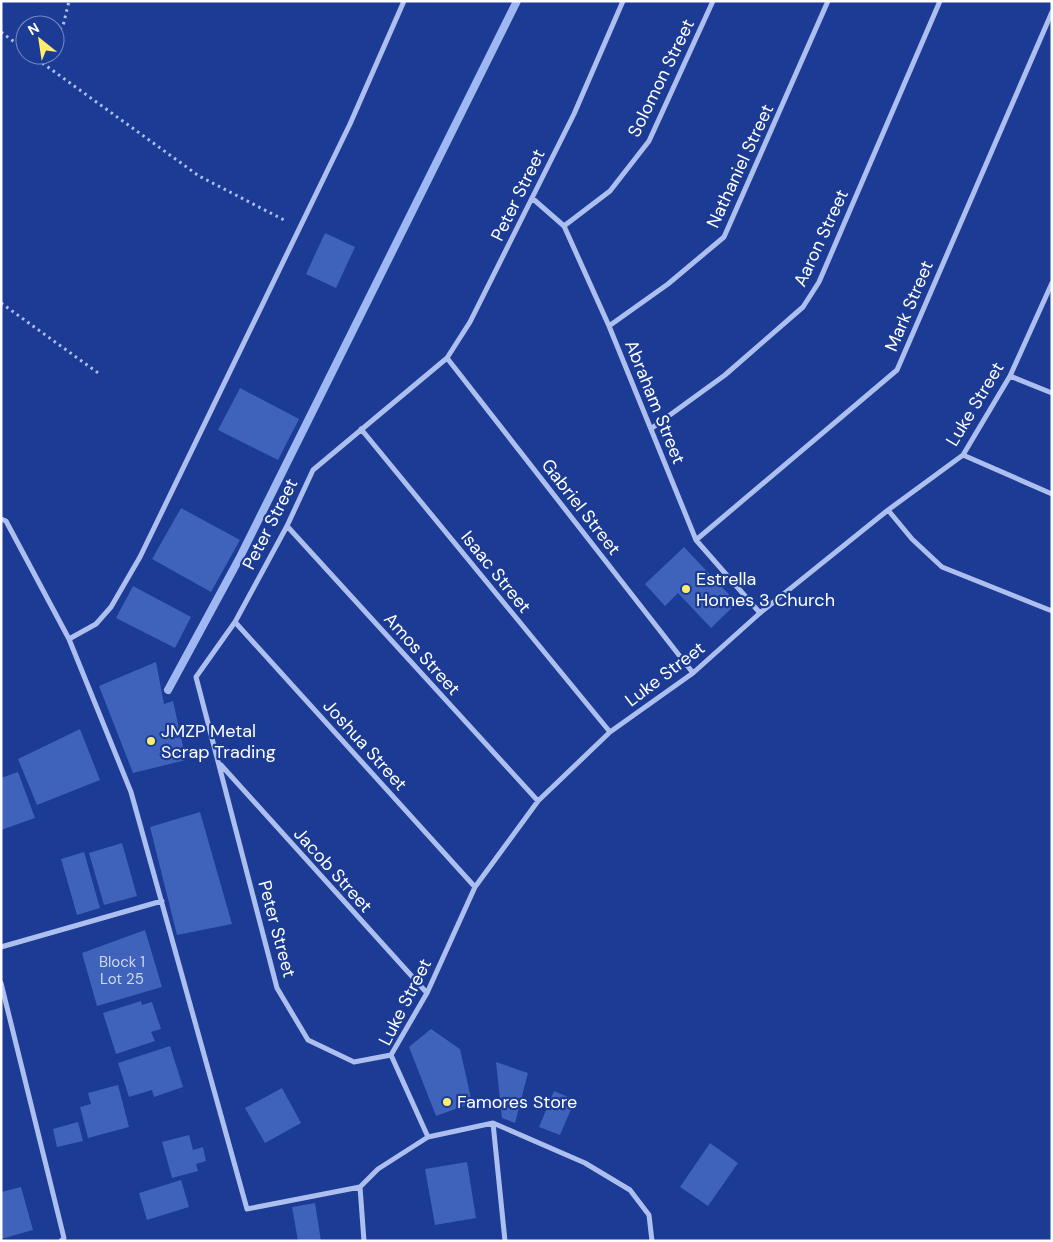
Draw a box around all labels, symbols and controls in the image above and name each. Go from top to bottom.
north arrow [15,15,65,65]
street label: Solomon Street [622,15,700,141]
text: N [25,18,42,39]
street label: Nathaniel Street [701,100,779,232]
street label: Peter Street [485,145,551,245]
street label: Aaron Street [788,186,854,290]
street label: Mark Street [879,257,939,355]
street label: Abraham Street [619,336,691,468]
street label: Luke Street [940,357,1010,451]
street label: Gabriel Street [536,454,626,560]
street label: Peter Street [237,474,303,574]
street label: Isaac Street [456,526,536,618]
place label: Estrella Homes 3 Church [696,567,835,612]
marker: Estrella Homes 3 Church [680,583,692,595]
street label: Amos Street [378,608,466,700]
street label: Luke Street [620,636,710,712]
street label: Joshua Street [318,694,412,796]
place label: JMZP Metal Scrap Trading [161,719,276,764]
marker: JMZP Metal Scrap Trading [145,735,157,747]
street label: Jacob Street [288,822,378,918]
street label: Peter Street [253,878,301,980]
house number: Block 1 Lot 25 [99,952,145,989]
street label: Luke Street [373,955,437,1049]
place label: Famores Store [457,1090,577,1114]
marker: Famores Store [441,1096,453,1108]

